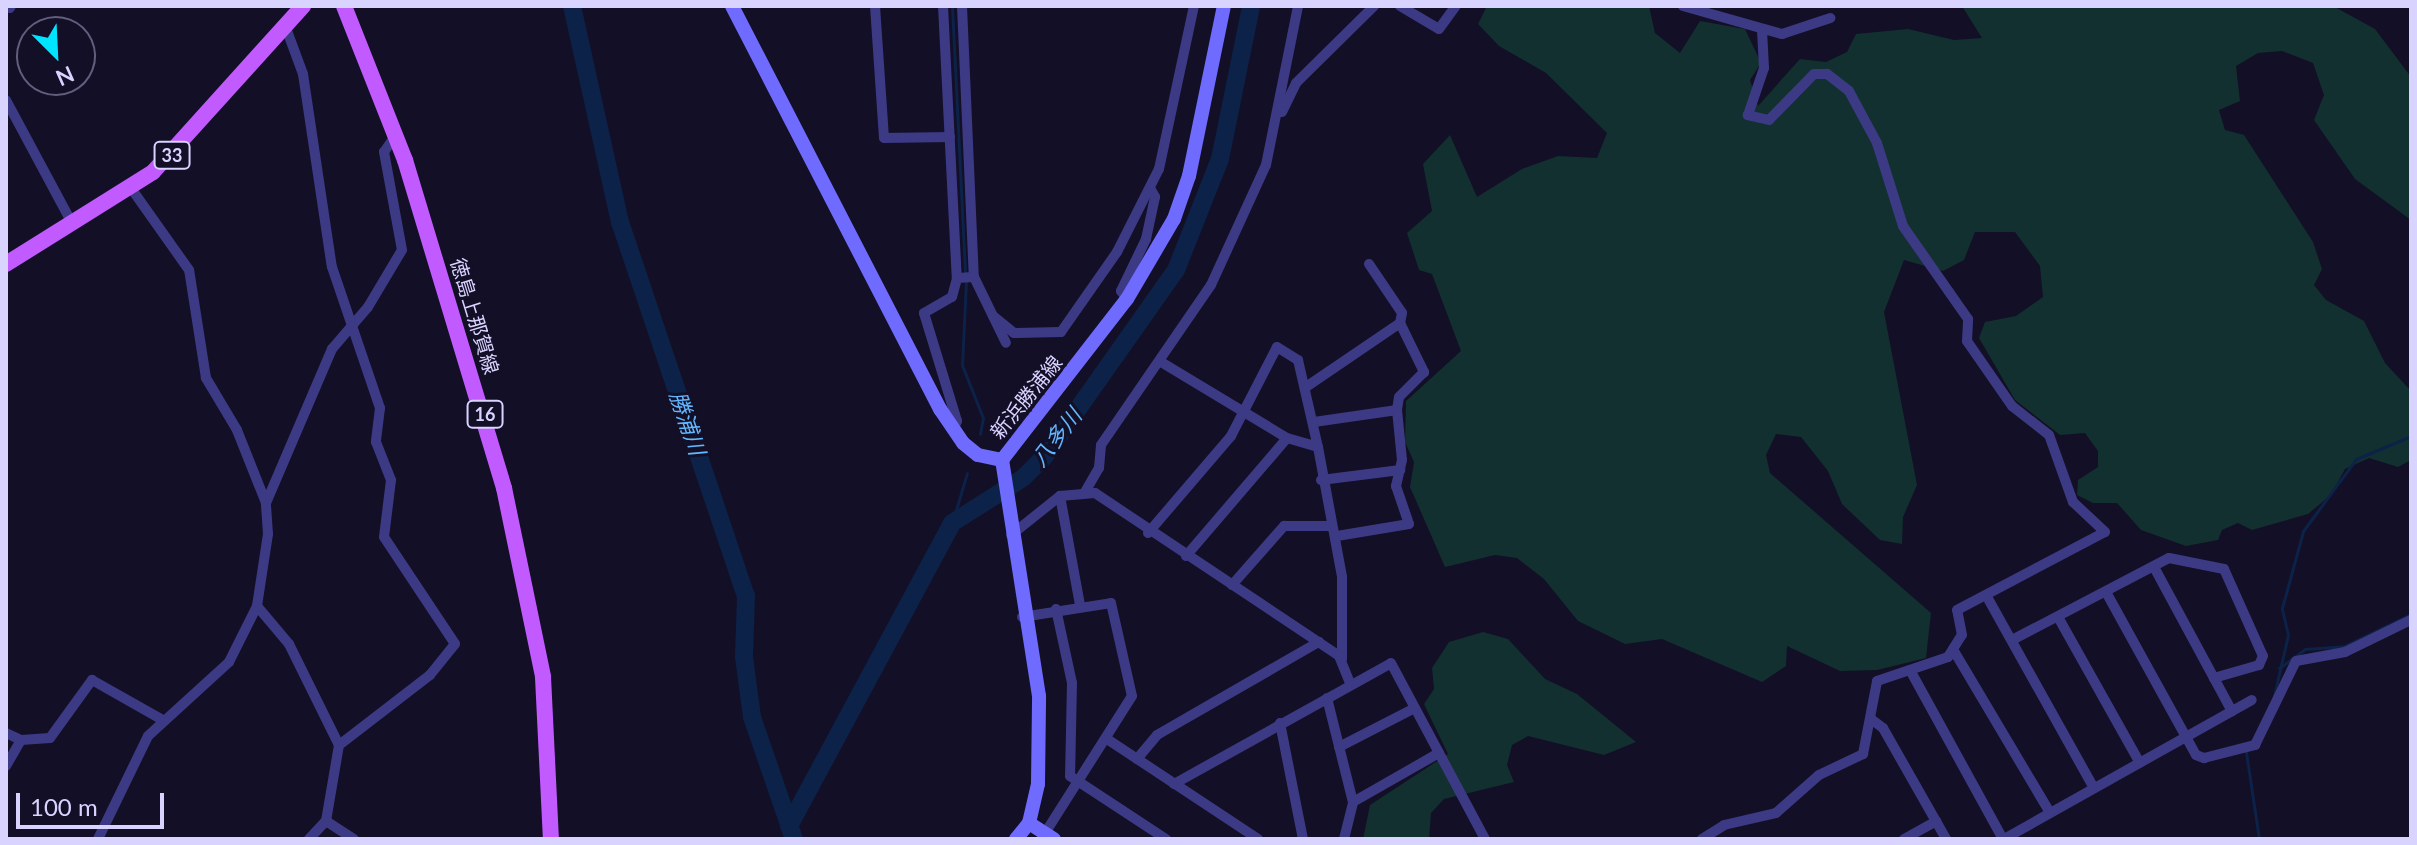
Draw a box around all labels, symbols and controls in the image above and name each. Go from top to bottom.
north arrow [16,16,96,96]
text: N [52,61,78,92]
road number: 33 [152,141,192,169]
street label: 徳島上那賀線 [446,255,504,377]
street label: 新浜勝浦線 [985,351,1067,443]
water label: 勝浦川 [665,388,711,458]
road number: 16 [465,400,505,428]
water label: 八多川 [1025,403,1087,471]
scale bar [20,777,168,827]
text: 100 m [30,792,98,821]

